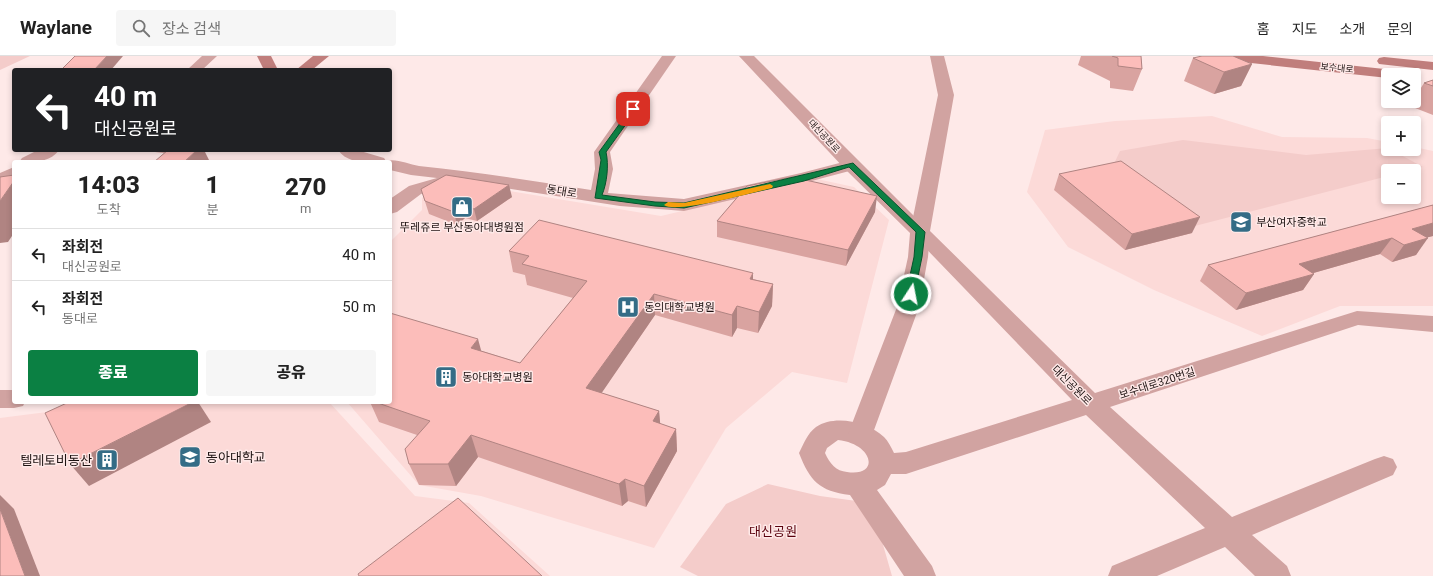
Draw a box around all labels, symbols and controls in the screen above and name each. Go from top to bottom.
search box [116,10,396,46]
text: Waylane [20,16,92,39]
icon: search [130,17,152,39]
text: 장소 검색 [162,20,221,38]
text: 홈 [1257,21,1270,37]
text: 지도 [1292,21,1317,37]
text: 소개 [1339,21,1365,37]
text: 문의 [1387,21,1413,37]
street label: 보수대로 [1320,61,1354,75]
map controls [1381,68,1421,204]
button: layers [1381,68,1421,108]
text: 40 m [94,80,157,113]
icon: left [28,84,80,136]
pin [616,92,650,126]
icon: arrive [622,98,644,120]
button: + [1381,116,1421,156]
street label: 대신공원로 [806,117,842,155]
text: 대신공원로 [94,118,177,139]
button: − [1381,164,1421,204]
text: 14:03 [78,171,140,199]
text: 1 [205,171,219,199]
text: 270 [285,173,326,201]
street label: 동대로 [546,183,578,200]
shop icon: 뚜레쥬르 부산동아대병원점 [449,194,475,220]
text: m [300,201,311,216]
text: 도착 [97,202,121,217]
text: 분 [206,202,218,217]
school or university icon: 부산여자중학교 [1228,209,1254,235]
place label: 부산여자중학교 [1256,216,1327,229]
place label: 뚜레쥬르 부산동아대병원점 [400,221,524,234]
text: 좌회전 [62,238,103,256]
icon: left [28,244,50,266]
text: 40 m [342,246,376,264]
text: 대신공원로 [62,259,122,274]
position arrow [890,273,932,315]
text: 좌회전 [62,290,103,308]
hospital icon: 동의대학교병원 [615,294,641,320]
icon: left [28,296,50,318]
text: 50 m [342,298,376,316]
place label: 동의대학교병원 [644,301,715,314]
text: 동대로 [62,311,98,326]
button: 종료 [28,350,198,396]
button: 공유 [206,350,376,396]
street label: 대신공원로 [1049,363,1094,408]
building icon: 동아대학교병원 [433,364,459,390]
street label: 보수대로320번길 [1117,365,1197,402]
place label: 동아대학교병원 [462,371,533,384]
school or university icon: 동아대학교 [177,444,203,470]
building icon: 텔레토비동산 [94,447,120,473]
place label: 동아대학교 [206,450,266,465]
place label: 텔레토비동산 [20,453,92,468]
park label: 대신공원 [749,524,797,539]

